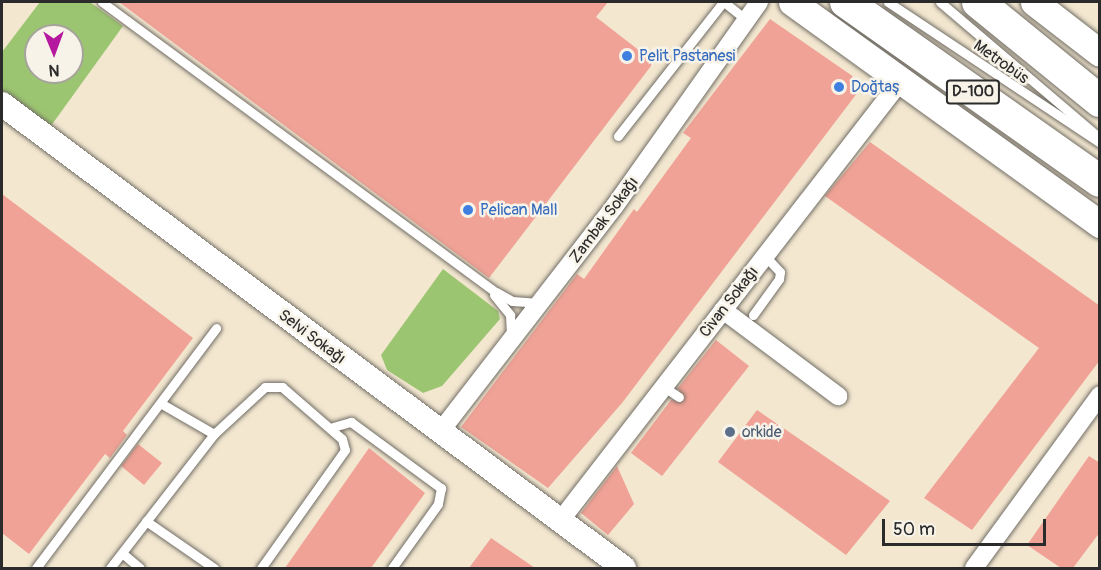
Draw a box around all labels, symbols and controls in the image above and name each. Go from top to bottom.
north arrow [24,24,84,84]
street label: Metrobüs [970,36,1032,88]
place label: Pelit Pastanesi [639,46,735,66]
marker: Pelit Pastanesi [620,49,634,63]
text: N [49,60,60,80]
place label: Doğtaş [851,77,899,97]
marker: Doğtaş [832,80,846,94]
road number: D-100 [944,80,1002,104]
street label: Zambak Sokağı [565,173,643,267]
place label: Pelican Mall [480,200,558,220]
marker: Pelican Mall [461,203,475,217]
street label: Civan Sokağı [695,263,763,341]
street label: Selvi Sokağı [275,305,349,369]
place label: orkide [742,422,782,442]
marker: orkide [723,425,737,439]
scale bar [885,507,1048,545]
text: 50 m [893,518,935,541]

